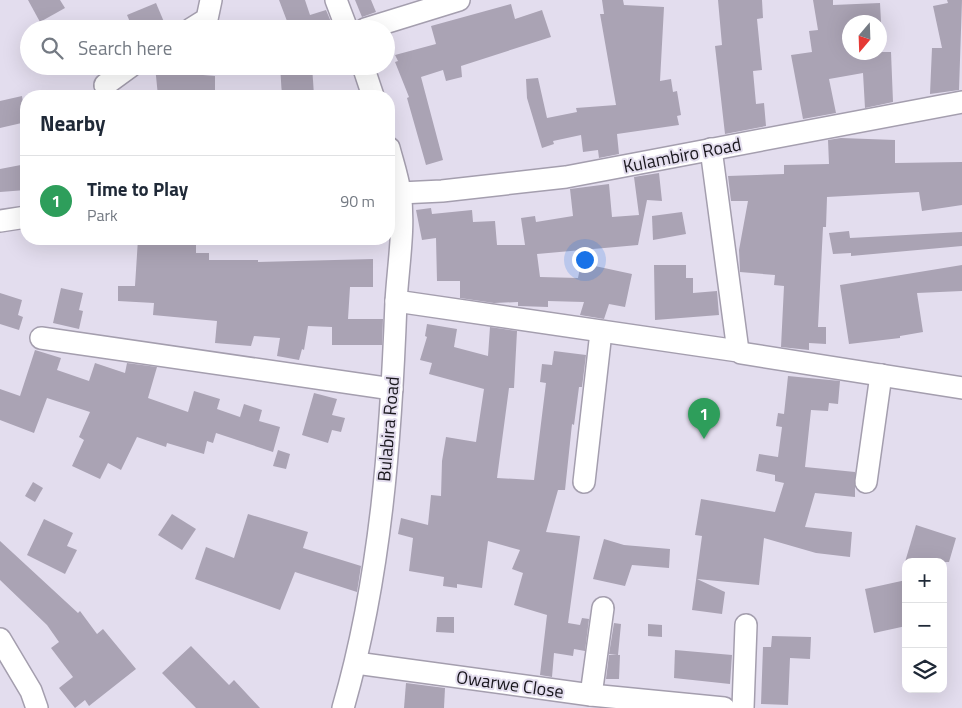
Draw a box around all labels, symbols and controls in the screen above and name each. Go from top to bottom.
north arrow [842,15,887,60]
search box [20,20,395,75]
text: Search here [78,33,172,62]
icon: search [38,34,66,62]
text: Nearby [40,107,105,139]
street label: Kulambiro Road [621,130,743,180]
text: Time to Play [87,174,188,203]
text: 1 [52,189,60,213]
text: 90 m [340,189,375,213]
text: Park [87,203,118,227]
your location [572,247,598,273]
street label: Bulabira Road [370,375,406,483]
pin: 1 [688,398,720,439]
map controls [902,558,947,693]
button: + [902,558,947,603]
button: − [902,603,947,648]
button: layers [902,648,947,693]
street label: Owarwe Close [454,663,566,705]

